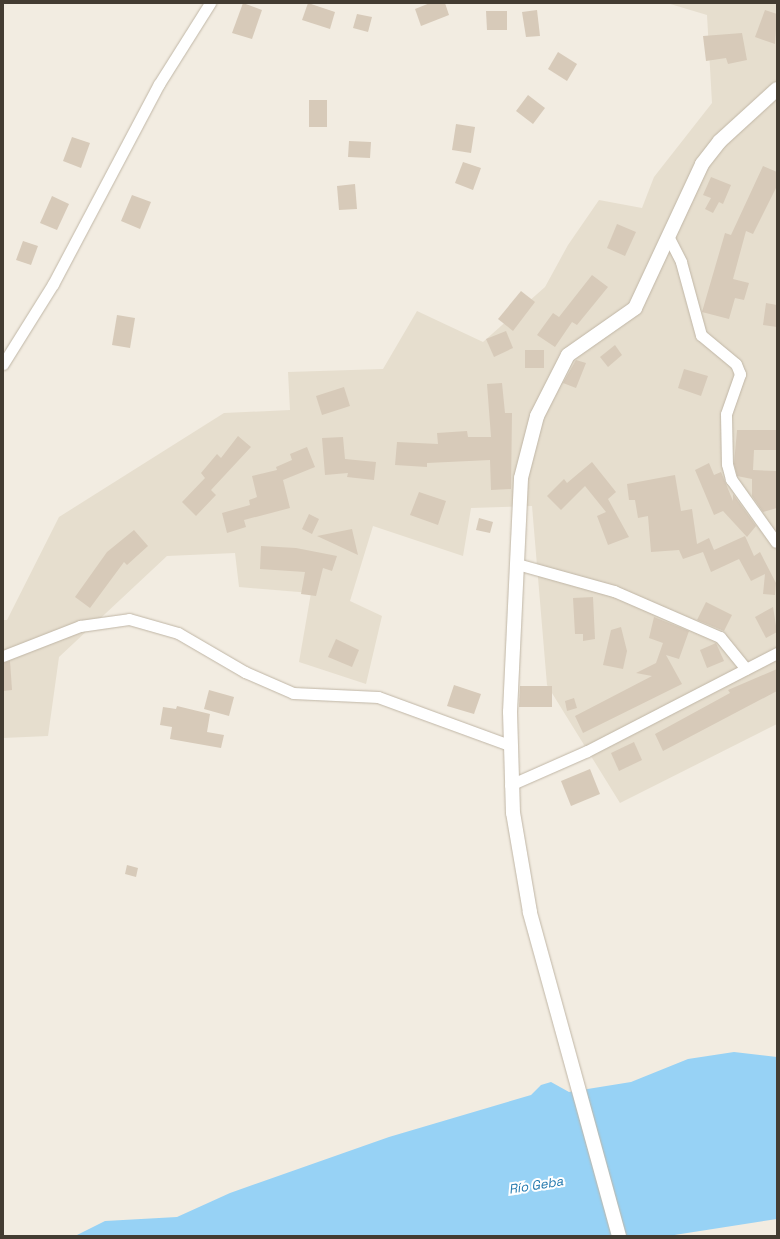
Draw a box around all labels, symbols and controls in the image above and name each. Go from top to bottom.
water label: Río Geba [508,1174,564,1198]

